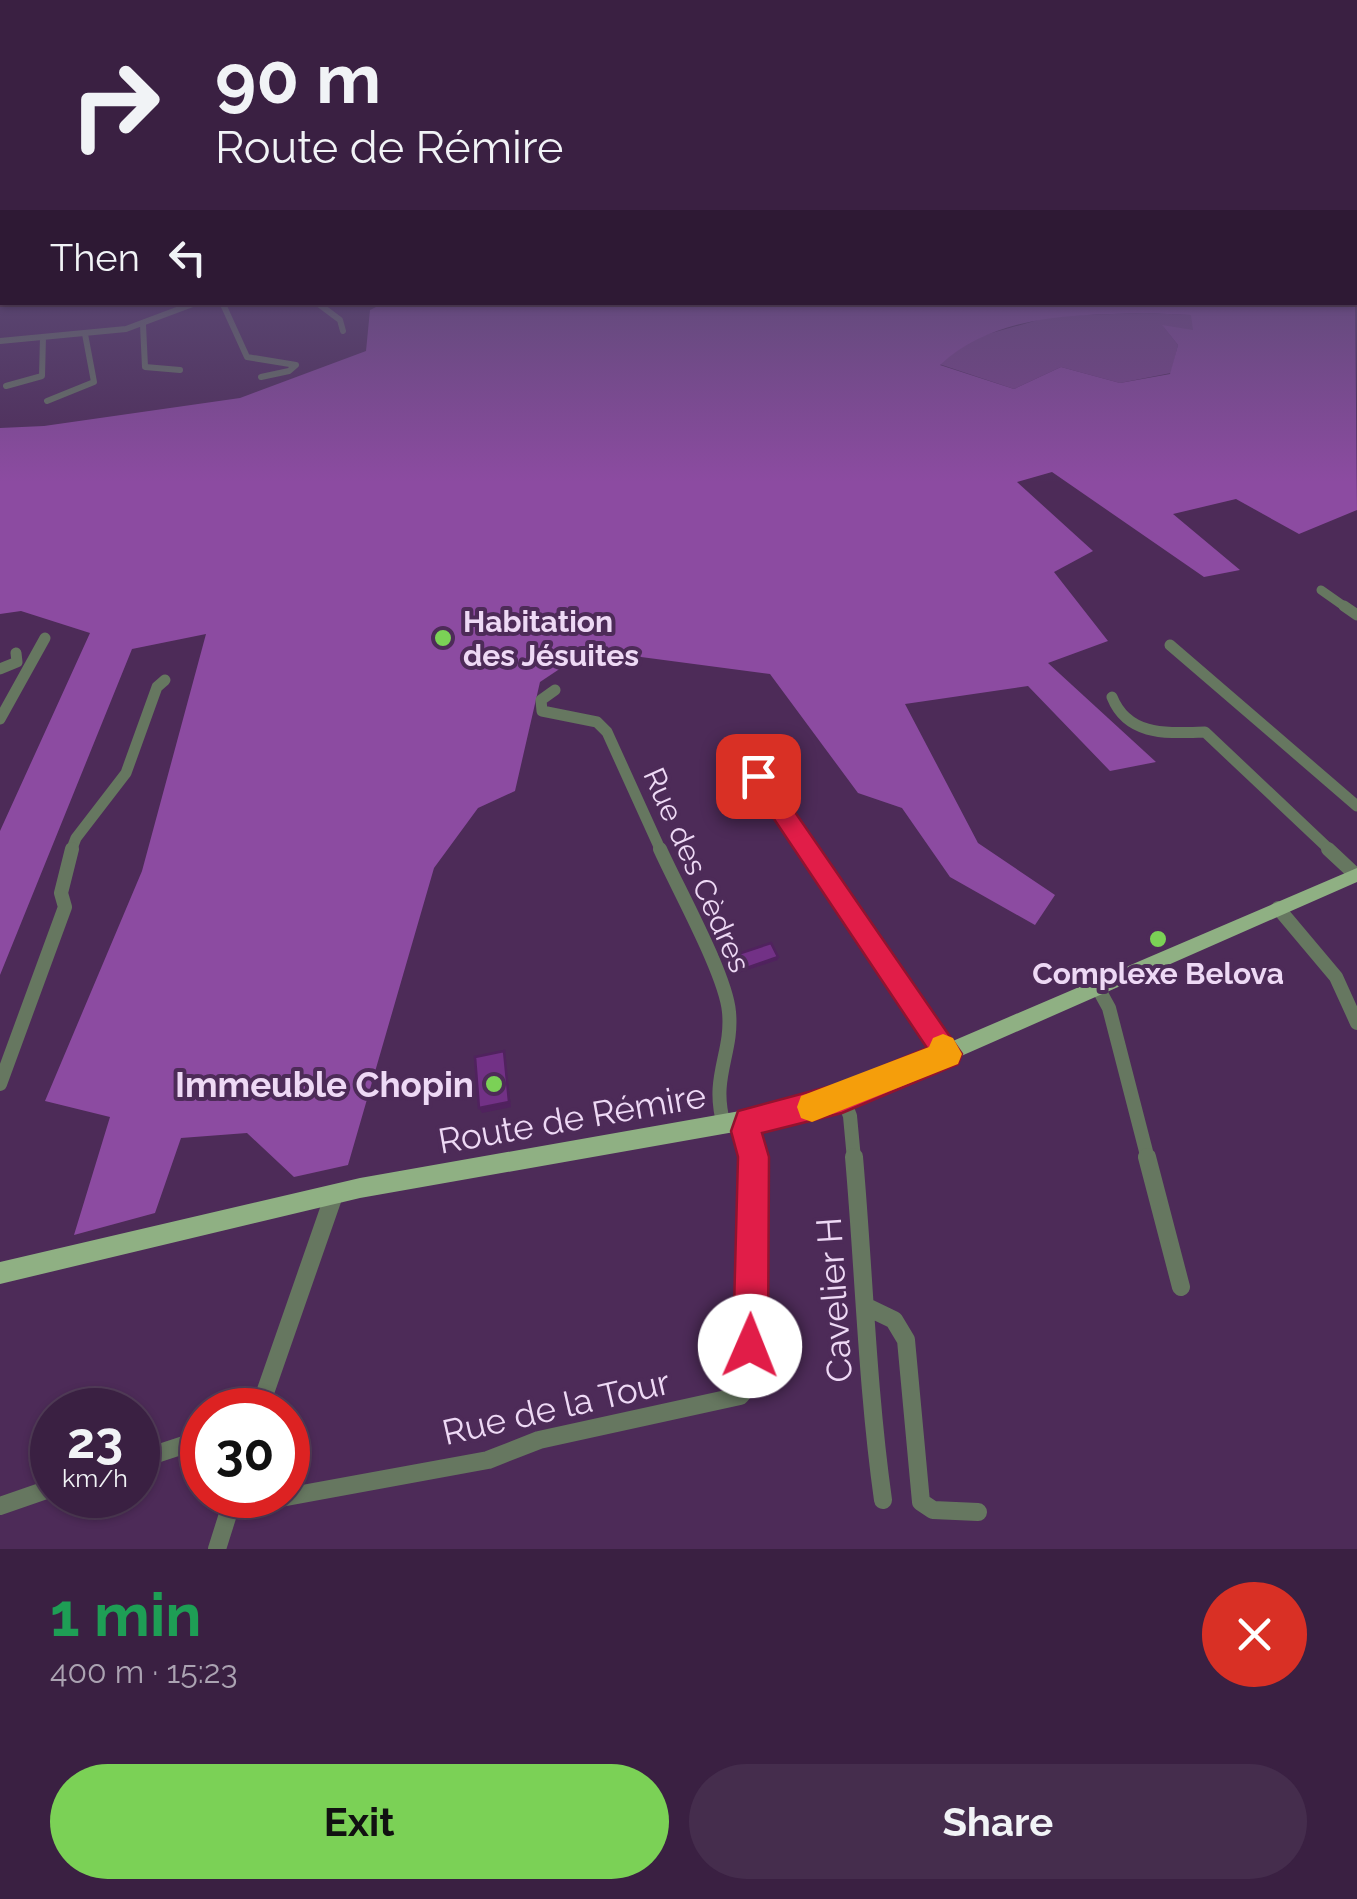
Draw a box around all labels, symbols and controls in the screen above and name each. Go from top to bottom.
text: 90 m [215,37,381,119]
icon: right [50,40,180,170]
text: Route de Rémire [215,121,563,174]
icon: left [160,230,215,285]
text: Then [50,235,140,280]
place label: Habitation des Jésuites [463,604,639,673]
marker: Habitation des Jésuites [432,627,454,649]
pin [716,734,801,819]
icon: arrive [731,749,786,804]
street label: Rue des Cèdres [636,762,758,978]
marker: Complexe Belova [1147,928,1169,950]
place label: Complexe Belova [1032,956,1284,991]
place label: Immeuble Chopin [175,1064,474,1105]
marker: Immeuble Chopin [483,1073,505,1095]
street label: Route de Rémire [435,1074,709,1162]
street label: Cavelier H [808,1216,860,1384]
position arrow [698,1294,802,1398]
street label: Rue de la Tour [438,1361,674,1453]
speed limit sign: 30 [180,1388,310,1518]
text: 23 [67,1411,123,1470]
text: km/h [62,1463,128,1493]
text: 1 min [50,1580,201,1650]
button: close [1202,1582,1307,1687]
text: 400 m · 15:23 [50,1653,238,1690]
button: Exit [50,1764,669,1879]
button: Share [689,1764,1307,1879]

